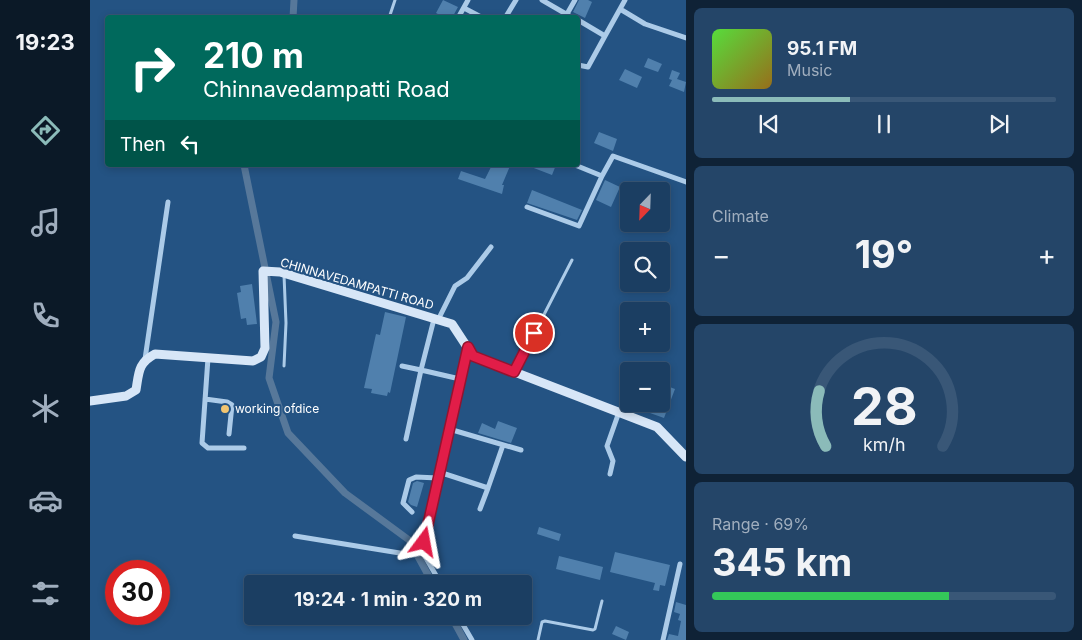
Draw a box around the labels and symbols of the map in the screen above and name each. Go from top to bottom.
north arrow [620,182,670,232]
street label: CHINNAVEDAMPATTI ROAD [279,254,436,313]
pin [513,312,555,354]
place label: working ofdice [235,401,319,416]
marker: working ofdice [219,403,231,415]
position arrow [397,515,449,567]
speed limit sign: 30 [105,560,170,625]

